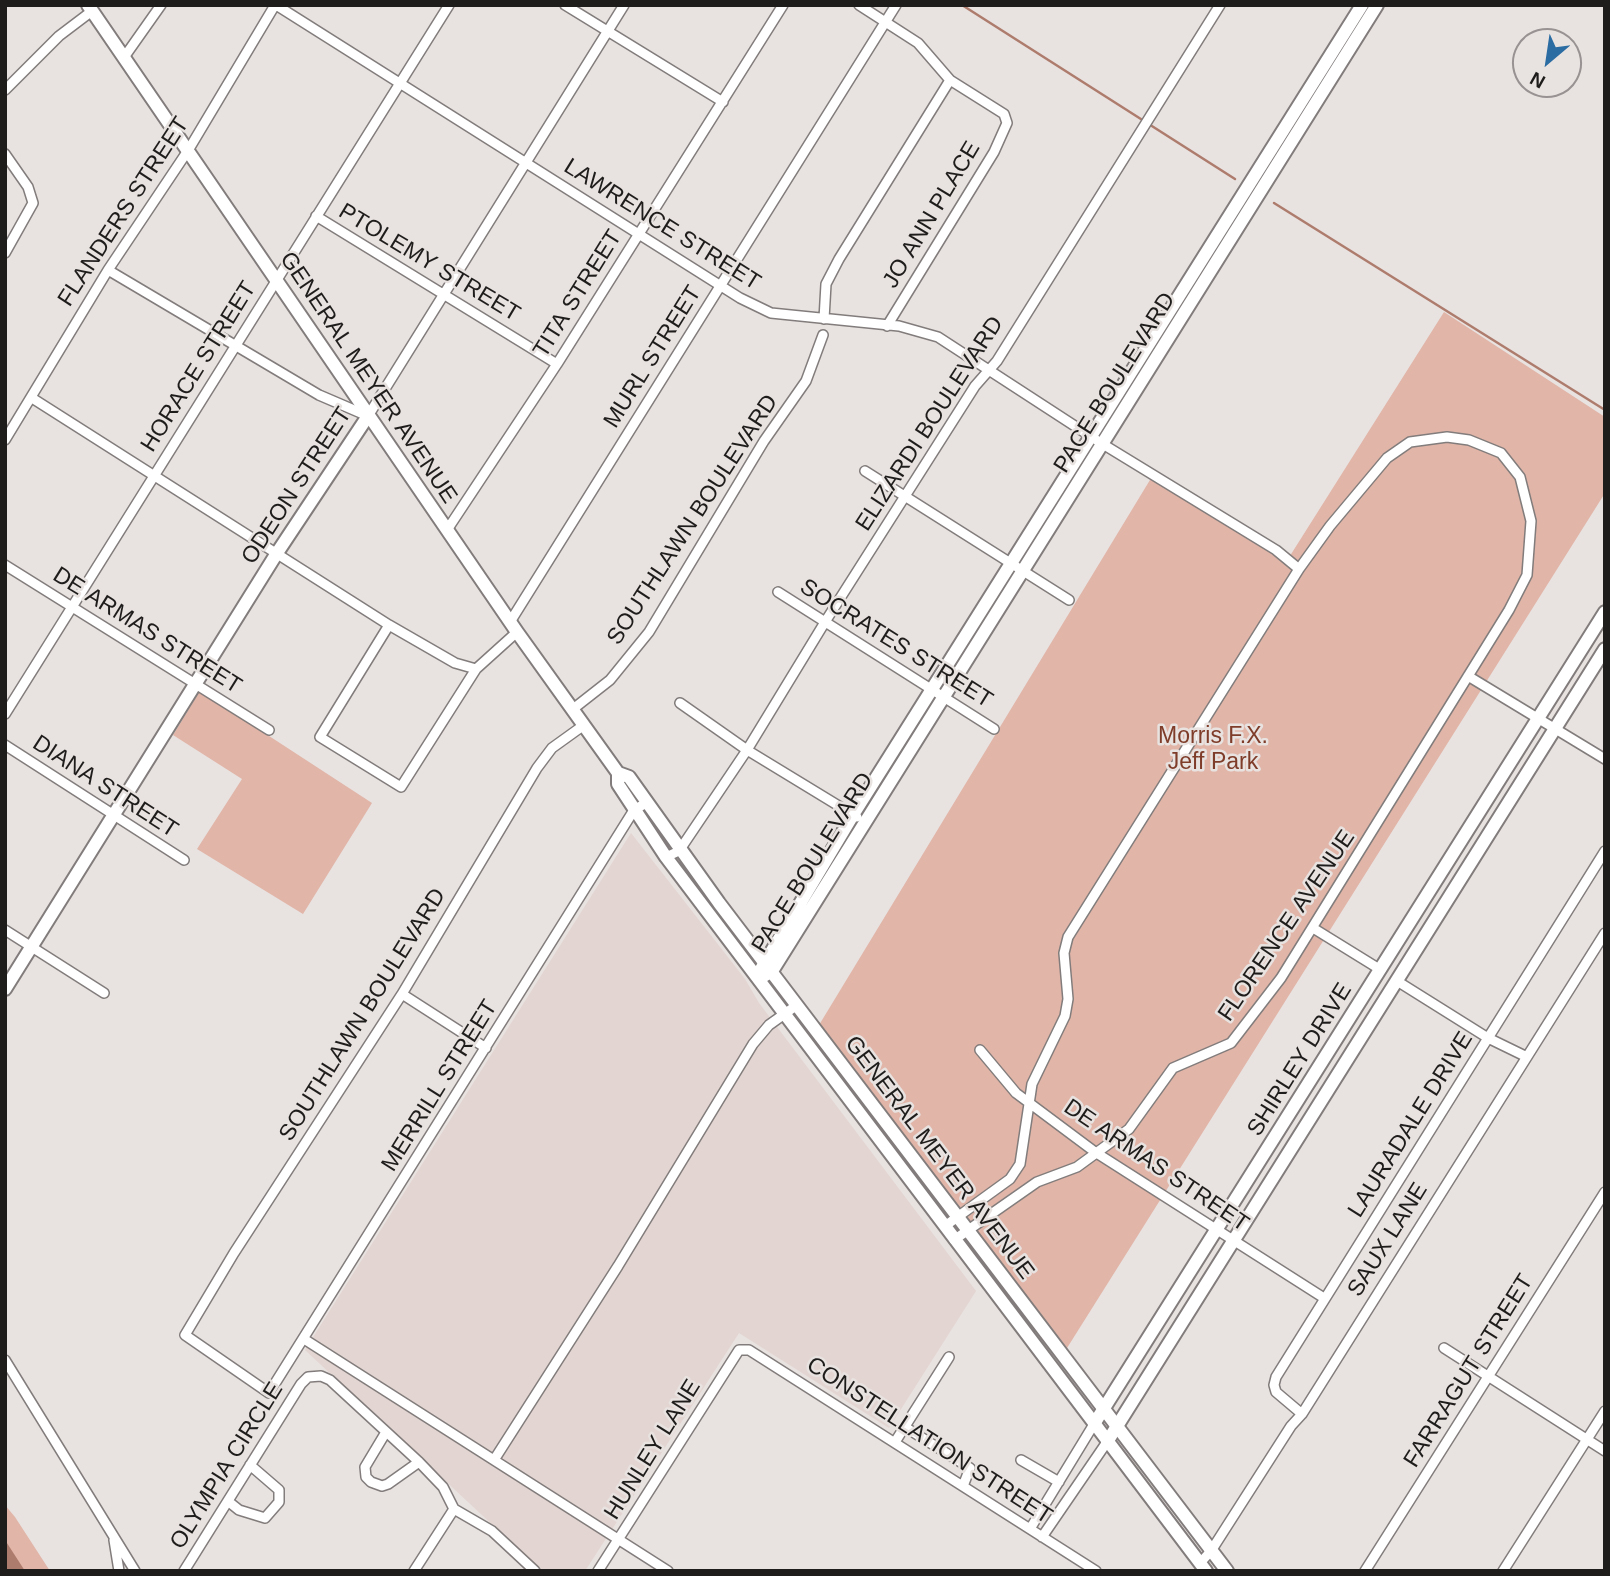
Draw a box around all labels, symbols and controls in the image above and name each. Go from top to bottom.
north arrow [1512,28,1582,98]
text: N [1526,68,1549,93]
street label: FLANDERS STREET [53,112,195,312]
street label: JO ANN PLACE [877,137,987,293]
street label: LAWRENCE STREET [559,153,765,297]
street label: PTOLEMY STREET [333,198,525,328]
street label: TITA STREET [528,225,628,363]
street label: GENERAL MEYER AVENUE [273,247,463,509]
street label: HORACE STREET [135,277,263,457]
street label: MURL STREET [598,281,708,433]
street label: PACE BOULEVARD [1048,288,1182,478]
street label: ELIZARDI BOULEVARD [850,312,1010,536]
street label: SOUTHLAWN BOULEVARD [602,390,784,650]
street label: ODEON STREET [236,402,358,570]
street label: DE ARMAS STREET [48,562,246,700]
street label: SOCRATES STREET [795,573,997,715]
park label: Morris F.X. Jeff Park [1158,723,1268,777]
street label: DIANA STREET [27,730,183,844]
street label: PACE BOULEVARD [746,768,880,958]
street label: FLORENCE AVENUE [1213,825,1361,1027]
street label: SOUTHLAWN BOULEVARD [274,884,452,1146]
street label: SHIRLEY DRIVE [1242,978,1358,1142]
street label: MERRILL STREET [376,995,504,1177]
street label: LAURADALE DRIVE [1343,1027,1479,1223]
street label: GENERAL MEYER AVENUE [838,1031,1040,1285]
street label: DE ARMAS STREET [1058,1094,1254,1238]
street label: SAUX LANE [1342,1178,1434,1302]
street label: FARRAGUT STREET [1398,1269,1540,1473]
street label: CONSTELLATION STREET [801,1351,1057,1531]
street label: HUNLEY LANE [599,1375,707,1525]
street label: OLYMPIA CIRCLE [165,1378,289,1554]

